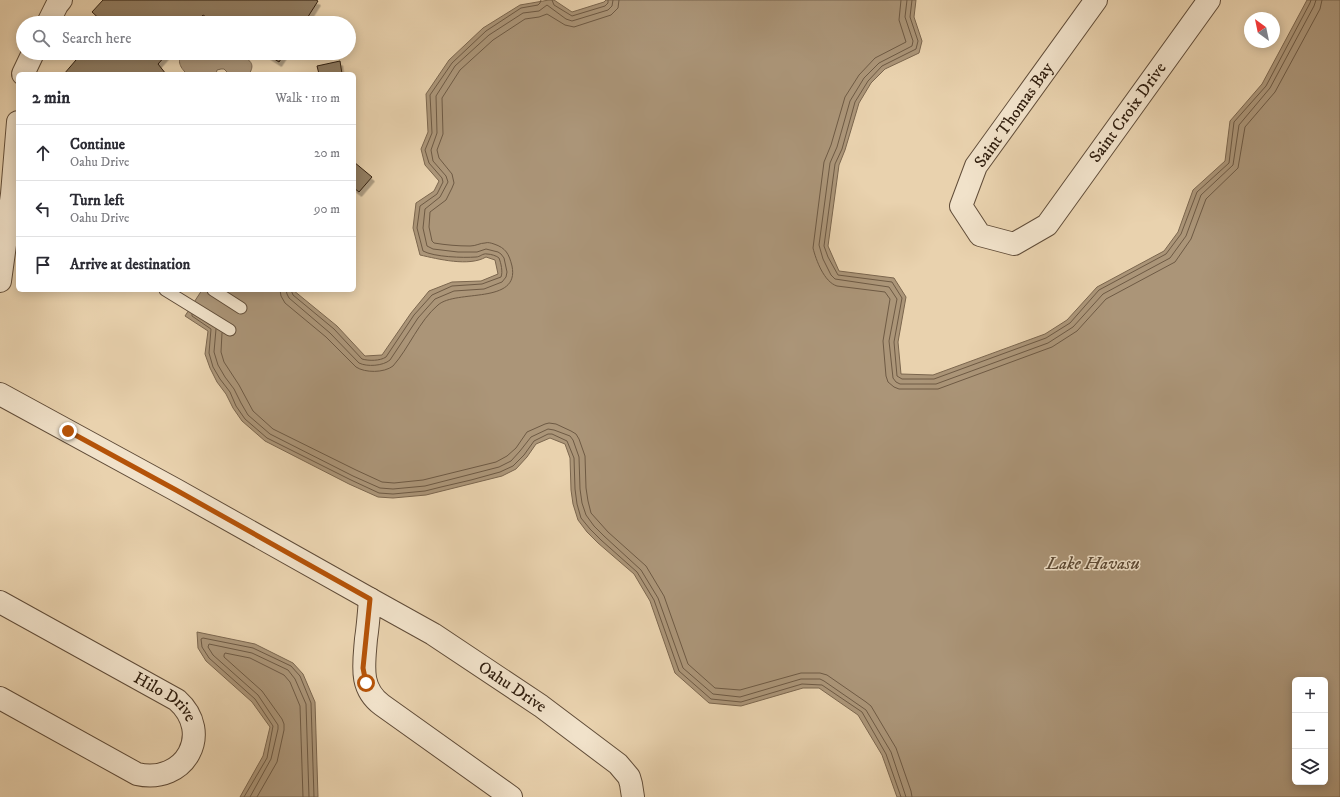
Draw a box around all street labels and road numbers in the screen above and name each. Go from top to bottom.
street label: Saint Thomas Bay [970,57,1059,172]
street label: Saint Croix Drive [1084,58,1172,167]
street label: Oahu Drive [474,656,551,718]
street label: Hilo Drive [130,667,202,725]

